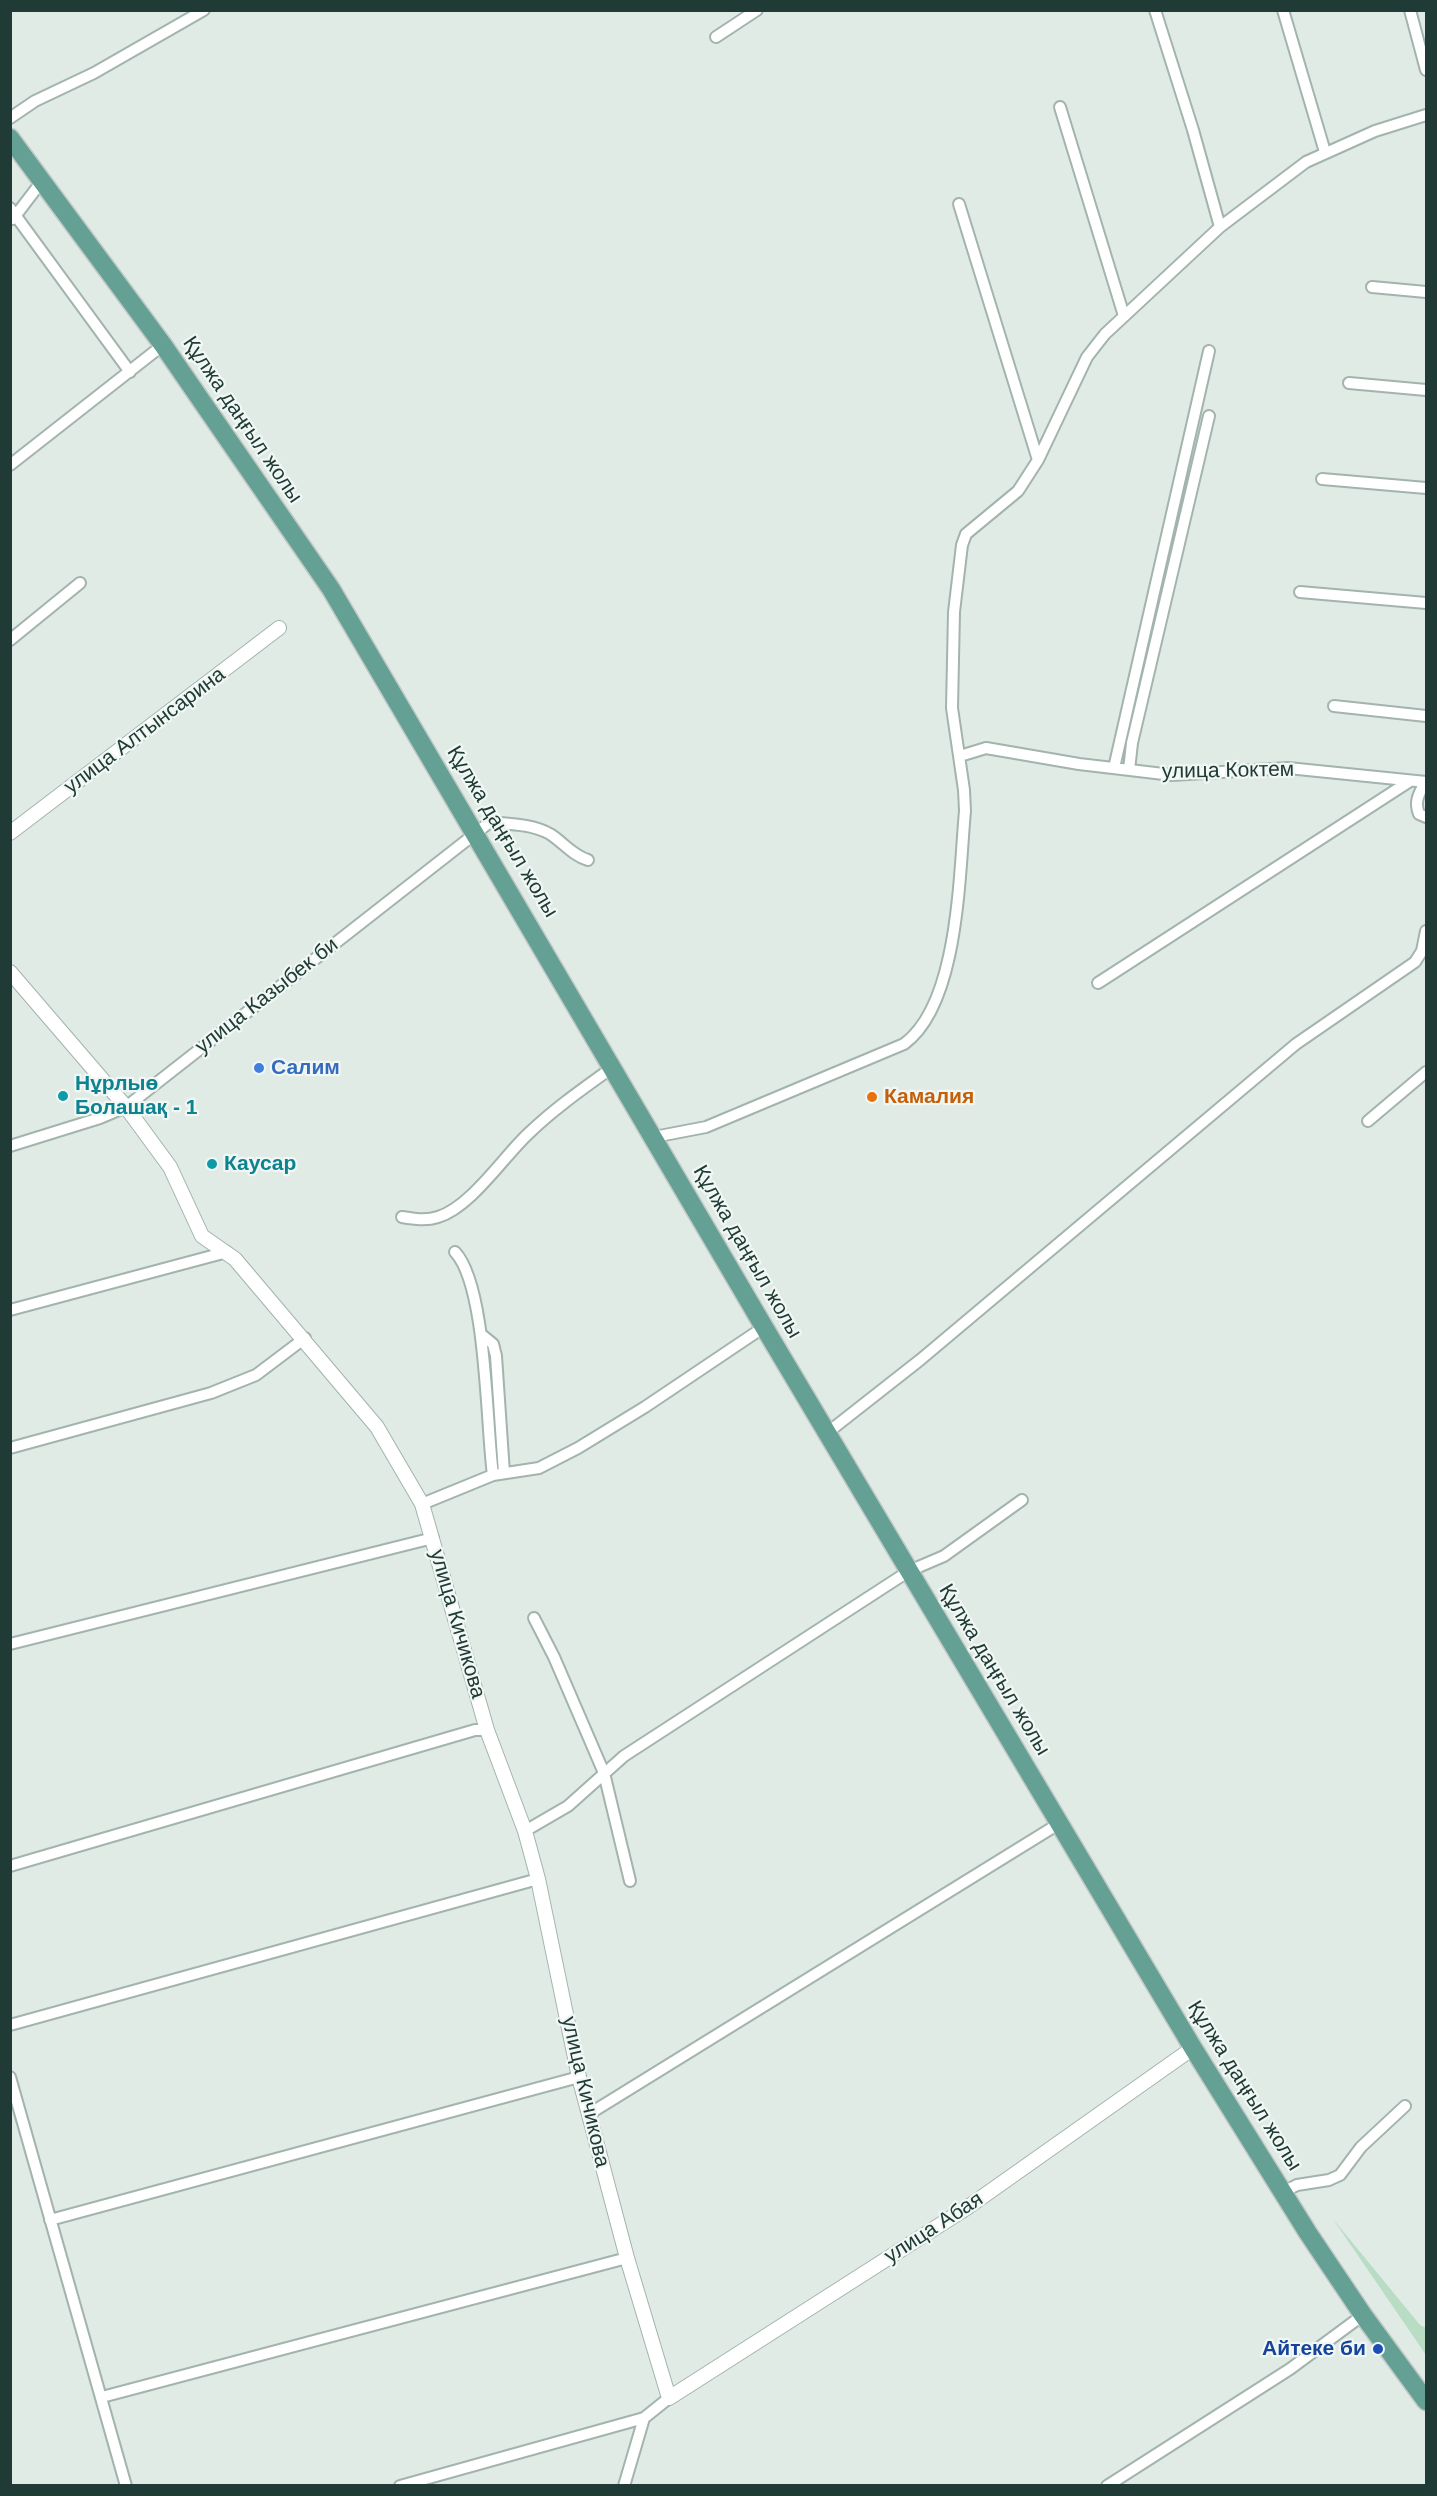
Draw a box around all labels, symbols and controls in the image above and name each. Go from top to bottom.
street label: Құлжа даңғыл жолы [177,332,307,508]
street label: улица Алтынсарина [60,662,230,800]
street label: Құлжа даңғыл жолы [441,742,563,922]
street label: улица Коктем [1162,757,1294,785]
street label: улица Казыбек би [191,932,343,1060]
place label: Салим [271,1055,340,1081]
marker: Салим [252,1061,266,1075]
place label: Нұрлыө Болашақ - 1 [75,1071,197,1121]
place label: Камалия [884,1084,974,1110]
marker: Нұрлыө Болашақ - 1 [56,1089,70,1103]
marker: Камалия [865,1090,879,1104]
place label: Каусар [224,1151,296,1177]
marker: Каусар [205,1157,219,1171]
street label: Құлжа даңғыл жолы [687,1161,807,1343]
street label: улица Кичикова [424,1547,490,1701]
street label: Құлжа даңғыл жолы [933,1580,1055,1760]
street label: Құлжа даңғыл жолы [1182,1996,1306,2176]
street label: улица Кичикова [555,2014,615,2170]
street label: улица Абая [880,2187,988,2269]
place label: Айтеке би [1262,2336,1366,2362]
marker: Айтеке би [1371,2342,1385,2356]

